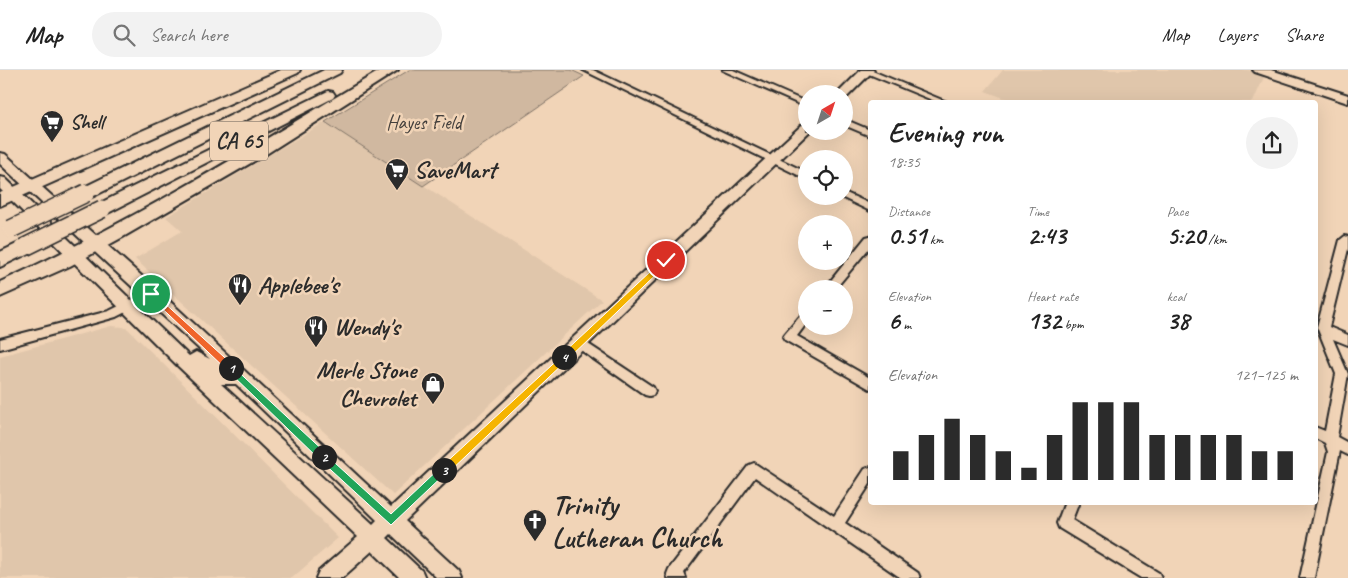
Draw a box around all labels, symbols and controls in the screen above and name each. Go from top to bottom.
search box [92,12,442,57]
text: Map [25,20,62,50]
icon: search [110,21,138,49]
text: Search here [150,23,228,47]
text: Map [1162,24,1190,46]
text: Layers [1218,24,1257,46]
text: Share [1285,24,1323,46]
north arrow [798,85,852,140]
map controls [798,85,853,335]
supermarket icon: Shell [39,109,65,143]
place label: Shell [70,110,107,135]
park label: Hayes Field [386,110,465,135]
text: Evening run [888,115,1003,150]
button: share [1246,117,1298,169]
road number: CA 65 [210,121,268,160]
button: locate [798,150,853,205]
text: 18:35 [888,152,920,172]
place label: SaveMart [414,155,500,185]
supermarket icon: SaveMart [384,157,410,191]
text: Distance [888,203,930,220]
text: Time [1027,203,1049,220]
text: Pace [1167,203,1188,220]
button: + [798,215,853,270]
text: 0.51 [888,220,926,252]
text: 2:43 [1027,220,1066,252]
text: 5:20 [1167,220,1205,252]
text: km [926,231,943,248]
text: /km [1205,231,1227,248]
pin [645,239,687,281]
icon: check [652,246,680,274]
place label: Applebee's [258,270,341,300]
restaurant icon: Applebee's [227,272,253,306]
pin [130,273,172,315]
icon: arrive [137,280,165,308]
button: − [798,280,853,335]
text: Elevation [888,288,931,305]
text: Heart rate [1027,288,1078,305]
text: kcal [1167,288,1185,305]
text: 6 [888,305,900,337]
text: 132 [1027,305,1061,337]
text: 38 [1167,305,1189,337]
place label: Wendy's [334,312,402,342]
restaurant icon: Wendy's [303,314,329,348]
text: m [900,316,911,333]
text: bpm [1061,316,1084,333]
pin: 4 [552,344,576,370]
text: 4 [561,349,568,366]
place label: Merle Stone Chevrolet [316,355,419,413]
pin: 1 [218,356,244,380]
text: 1 [228,360,235,377]
text: Elevation [888,365,937,385]
text: 121–125 m [1235,365,1298,385]
shop icon: Merle Stone Chevrolet [420,371,446,405]
pin: 2 [312,444,336,470]
text: 2 [321,449,328,466]
pin: 3 [432,458,456,482]
text: 3 [441,462,448,479]
place label: Trinity Lutheran Church [552,486,724,556]
church icon: Trinity Lutheran Church [522,508,548,542]

